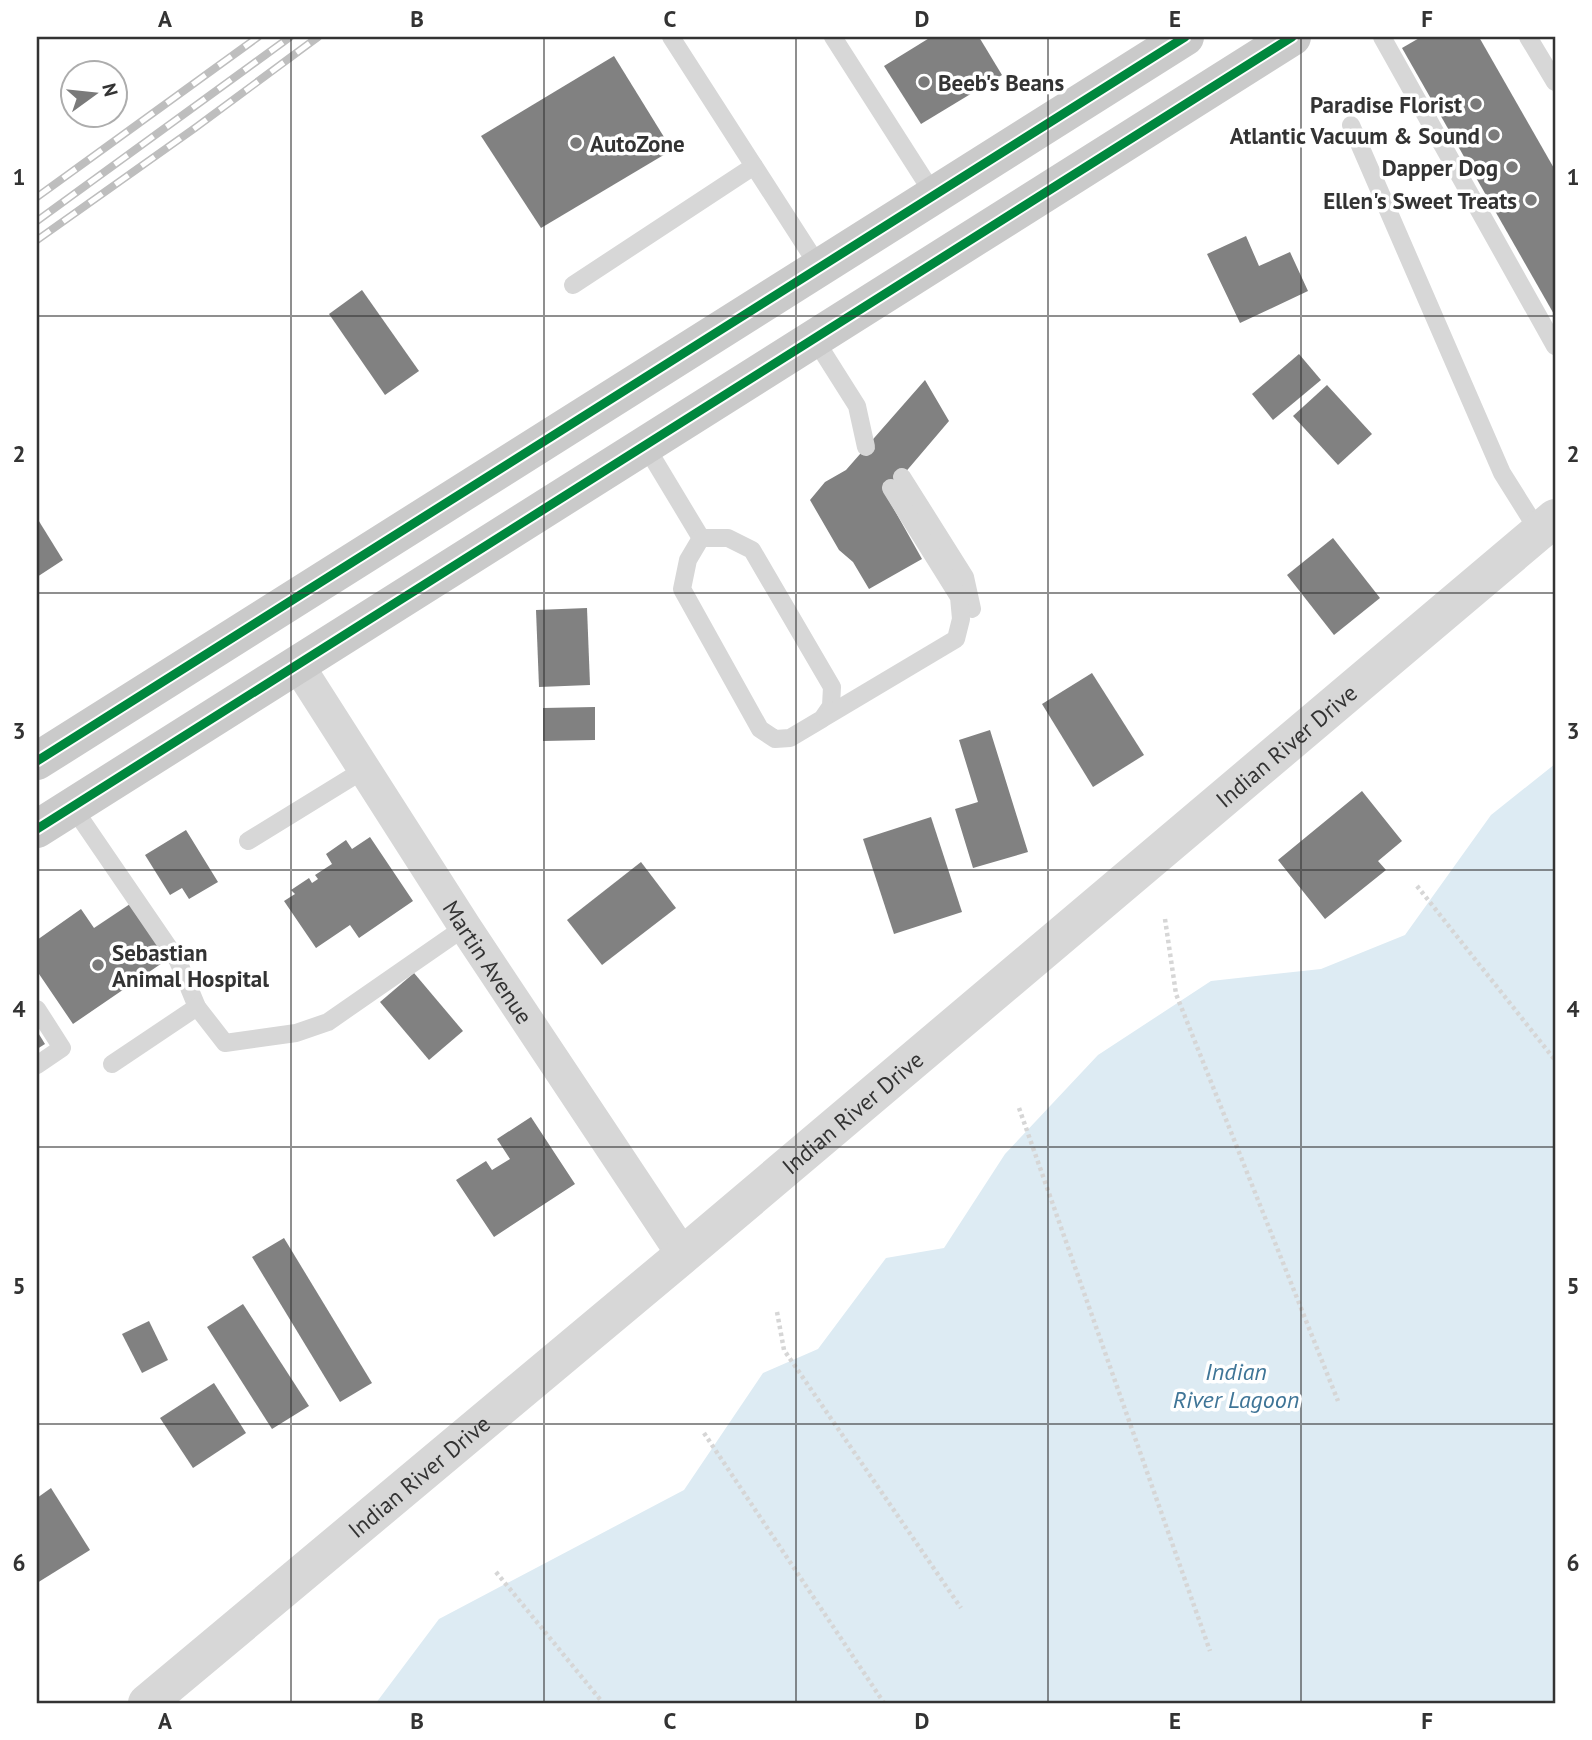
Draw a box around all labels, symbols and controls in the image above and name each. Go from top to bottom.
text: A [158,4,172,33]
text: B [410,4,424,33]
text: C [664,4,677,33]
text: D [915,4,929,33]
text: E [1169,4,1181,33]
text: F [1421,4,1433,33]
north arrow [60,60,130,130]
place label: Beeb's Beans [938,68,1064,97]
marker: Beeb's Beans [916,74,932,90]
text: N [97,80,124,99]
place label: Paradise Florist [1310,90,1462,119]
marker: Paradise Florist [1468,96,1484,112]
place label: Atlantic Vacuum & Sound [1230,121,1480,150]
marker: Atlantic Vacuum & Sound [1486,127,1502,143]
place label: AutoZone [590,129,685,158]
marker: AutoZone [568,135,584,151]
place label: Dapper Dog [1382,153,1498,182]
marker: Dapper Dog [1504,159,1520,175]
text: 1 [12,162,26,191]
text: 1 [1566,162,1580,191]
place label: Ellen's Sweet Treats [1323,186,1517,215]
marker: Ellen's Sweet Treats [1523,192,1539,208]
text: 2 [12,439,26,468]
text: 2 [1566,439,1580,468]
street label: Indian River Drive [1209,678,1362,813]
text: 3 [12,716,26,745]
text: 3 [1566,716,1580,745]
street label: Martin Avenue [437,895,540,1029]
place label: Sebastian Animal Hospital [112,938,269,993]
marker: Sebastian Animal Hospital [90,957,106,973]
text: 4 [12,994,26,1023]
text: 4 [1566,994,1580,1023]
street label: Indian River Drive [776,1044,929,1180]
text: 5 [12,1271,26,1300]
text: 5 [1566,1271,1580,1300]
water label: Indian River Lagoon [1173,1356,1299,1415]
street label: Indian River Drive [342,1408,495,1544]
text: 6 [12,1548,26,1577]
text: 6 [1566,1548,1580,1577]
text: A [158,1706,172,1735]
text: B [410,1706,424,1735]
text: C [664,1706,677,1735]
text: D [915,1706,929,1735]
text: E [1169,1706,1181,1735]
text: F [1421,1706,1433,1735]

